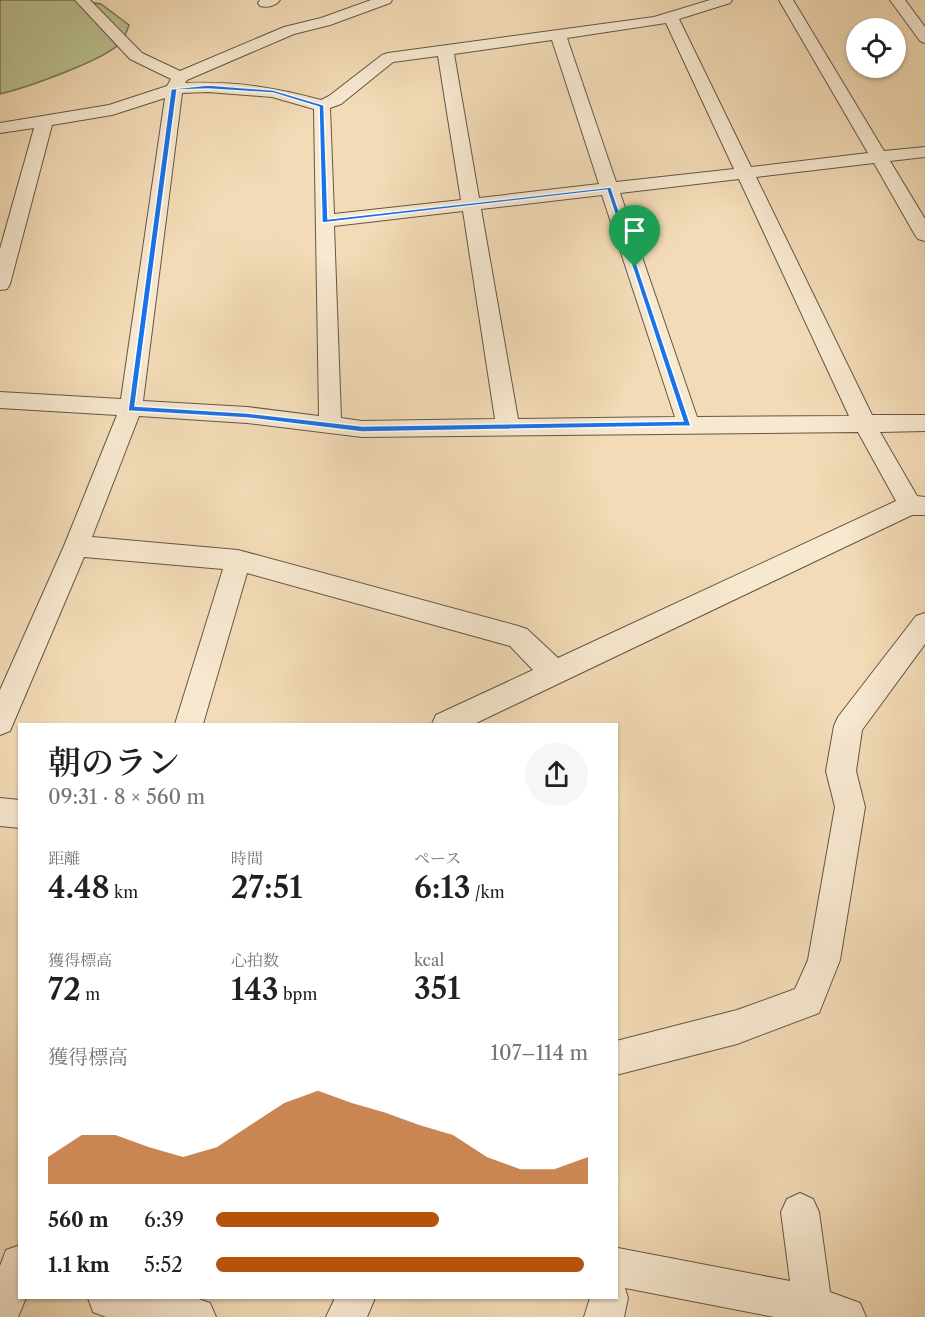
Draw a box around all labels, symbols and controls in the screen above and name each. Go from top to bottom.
map controls [846,18,906,78]
button: locate [846,18,906,78]
pin [609,205,660,267]
icon: arrive [618,214,651,247]
text: 朝のラン [48,742,180,783]
button: share [525,743,588,806]
text: 09:31 · 8 × 560 m [48,785,205,809]
text: 距離 [48,848,80,868]
text: 時間 [231,848,263,868]
text: ペース [414,848,461,868]
text: 4.48 [48,869,110,906]
text: 27:51 [231,869,302,906]
text: 6:13 [414,869,471,906]
text: km [110,882,138,902]
text: /km [471,882,505,902]
text: 獲得標高 [48,950,112,970]
text: 心拍数 [231,950,279,970]
text: kcal [414,950,444,970]
text: 351 [414,970,460,1007]
text: 72 [48,971,81,1008]
text: 143 [231,971,279,1008]
text: m [81,984,100,1004]
text: bpm [279,984,317,1004]
text: 107–114 m [491,1041,588,1065]
text: 獲得標高 [48,1045,128,1069]
text: 560 m [48,1208,109,1232]
text: 6:39 [144,1208,184,1232]
text: 1.1 km [48,1253,110,1277]
text: 5:52 [144,1253,183,1277]

